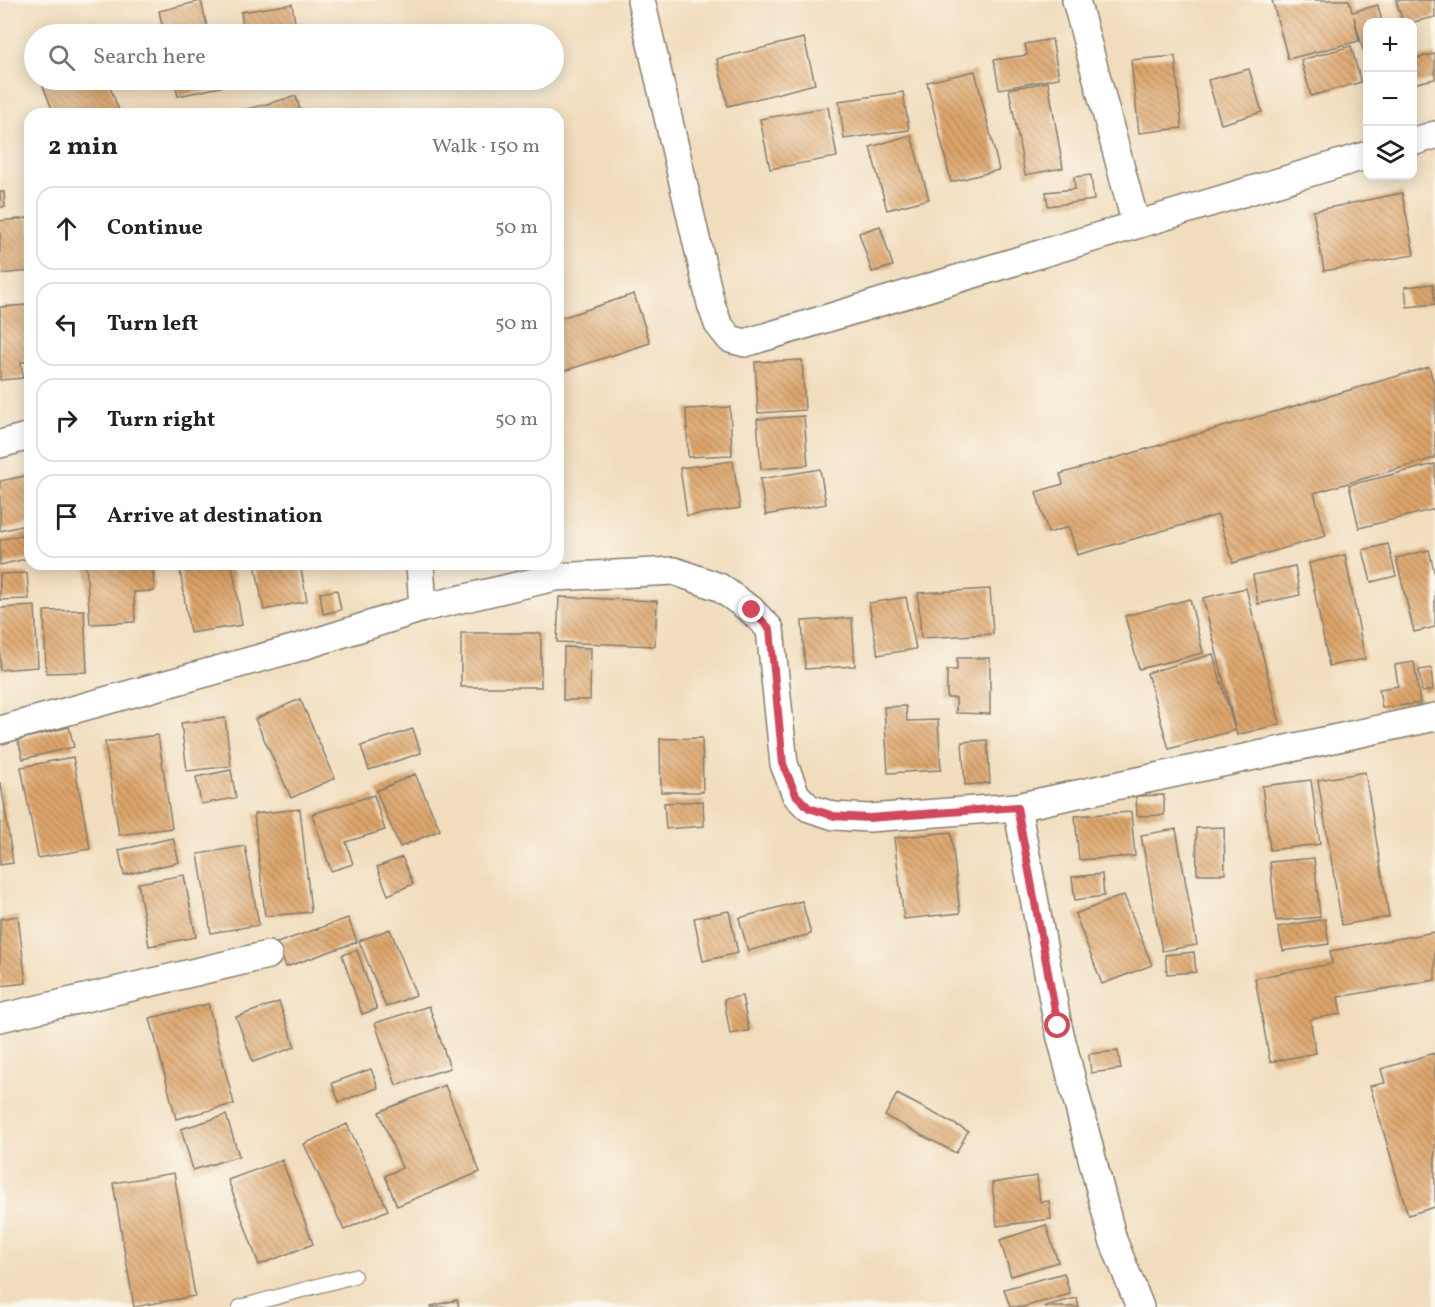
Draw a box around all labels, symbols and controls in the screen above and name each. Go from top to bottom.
map controls [1363,18,1417,180]
button: + [1363,18,1417,72]
search box [24,24,564,90]
icon: search [45,41,78,74]
text: Search here [93,42,206,73]
button: − [1363,72,1417,126]
button: layers [1363,126,1417,180]
text: 2 min [48,129,118,165]
text: Walk · 150 m [432,133,540,161]
icon: ahead [50,212,83,245]
text: Continue [107,213,203,244]
text: 50 m [495,214,538,242]
icon: left [50,308,83,341]
text: Turn left [107,309,198,340]
text: 50 m [495,310,538,338]
icon: right [50,404,83,437]
text: Turn right [107,405,215,436]
text: 50 m [495,406,538,434]
icon: arrive [50,500,83,533]
text: Arrive at destination [107,501,323,532]
route end [738,596,764,622]
route start [1044,1012,1070,1038]

